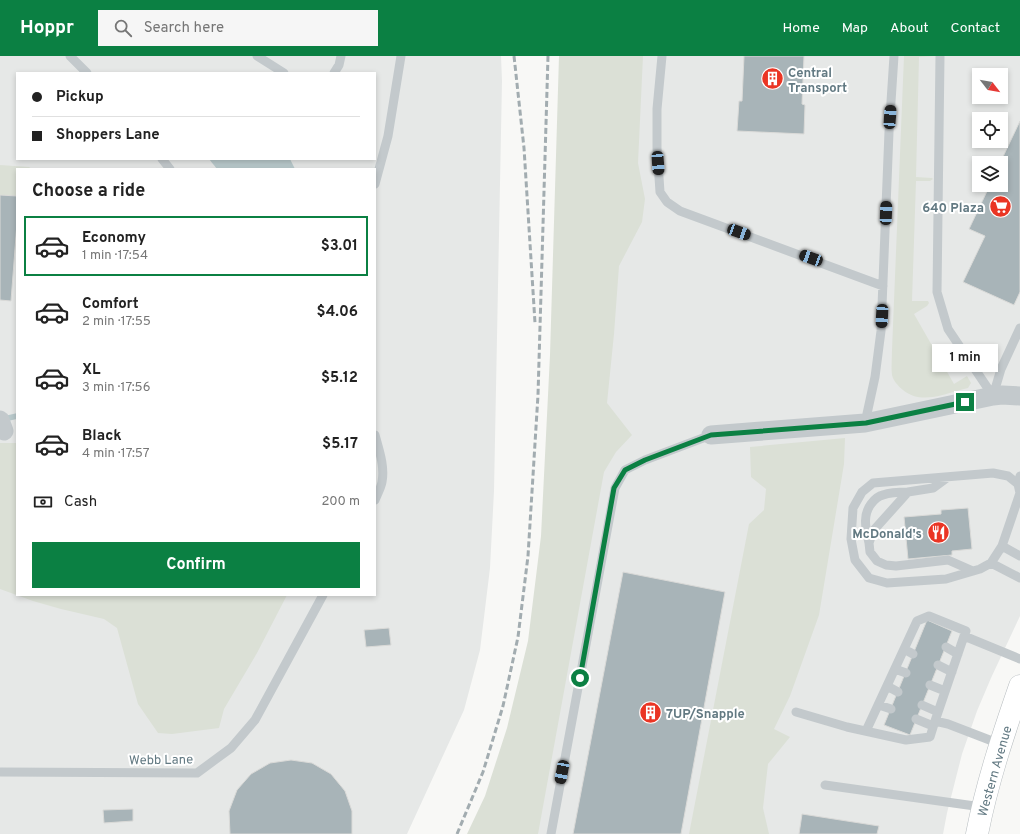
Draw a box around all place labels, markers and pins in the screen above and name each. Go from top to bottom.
building icon: Central Transport [760,66,786,92]
place label: Central Transport [788,66,847,97]
supermarket icon: 640 Plaza [987,194,1013,220]
place label: 640 Plaza [922,201,984,217]
restaurant icon: McDonald's [925,520,951,546]
place label: McDonald's [852,527,922,543]
building icon: 7UP/Snapple [637,700,663,726]
place label: 7UP/Snapple [666,707,745,723]

